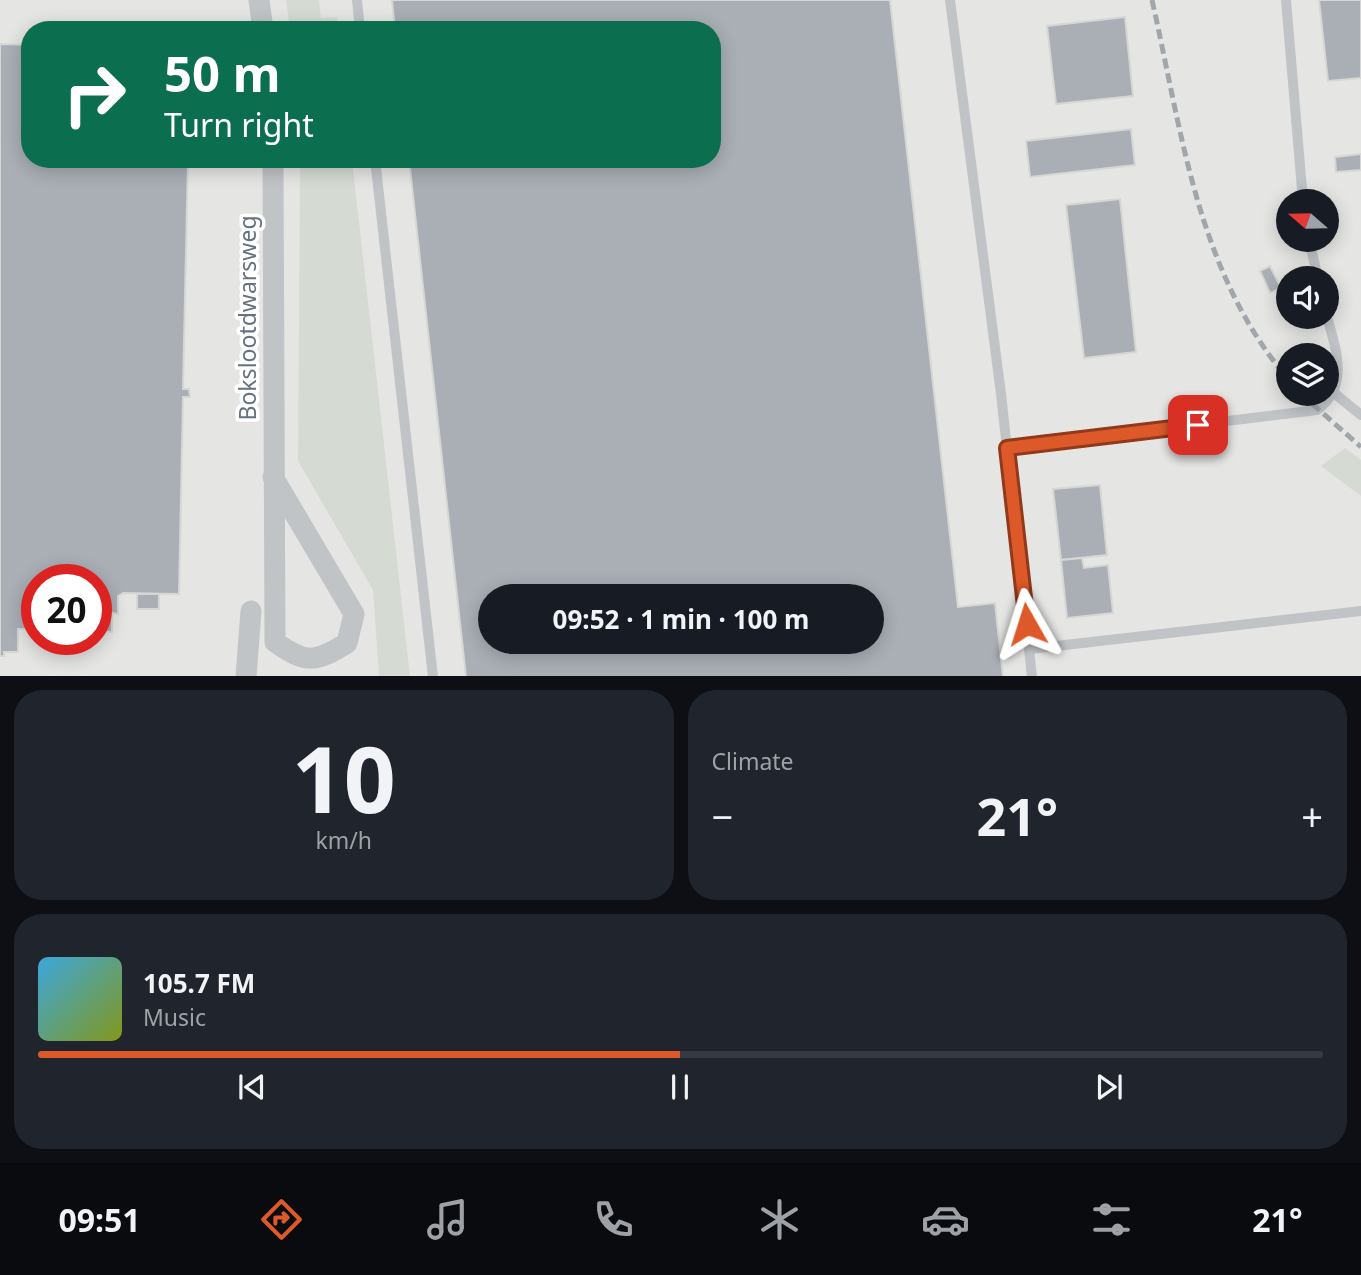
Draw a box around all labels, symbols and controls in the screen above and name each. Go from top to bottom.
text: 50 m [164,40,281,106]
icon: right [49,49,140,140]
text: Turn right [164,103,314,146]
north arrow [1276,189,1339,252]
map controls [1276,189,1339,406]
street label: Bokslootdwarsweg [231,215,263,421]
button: sound [1276,266,1339,329]
button: layers [1276,343,1339,406]
pin [1168,395,1228,455]
icon: arrive [1179,406,1217,444]
speed limit sign: 20 [21,564,112,655]
position arrow [990,587,1064,661]
text: 09:52 · 1 min · 100 m [553,601,809,637]
text: 10 [292,716,396,840]
text: Climate [712,745,794,777]
text: 21° [976,780,1058,851]
text: − [712,790,733,842]
text: + [1301,790,1323,842]
text: km/h [315,824,372,856]
text: 105.7 FM [143,965,255,1001]
text: Music [143,1001,206,1033]
icon: previous [233,1068,271,1106]
icon: pause [661,1068,699,1106]
icon: next [1090,1068,1128,1106]
icon: directions [257,1195,306,1244]
icon: music [423,1195,472,1244]
icon: phone [589,1195,638,1244]
icon: climate [755,1195,804,1244]
icon: car [921,1195,970,1244]
icon: filters [1087,1195,1136,1244]
text: 09:51 [58,1198,141,1241]
text: 21° [1252,1198,1303,1241]

